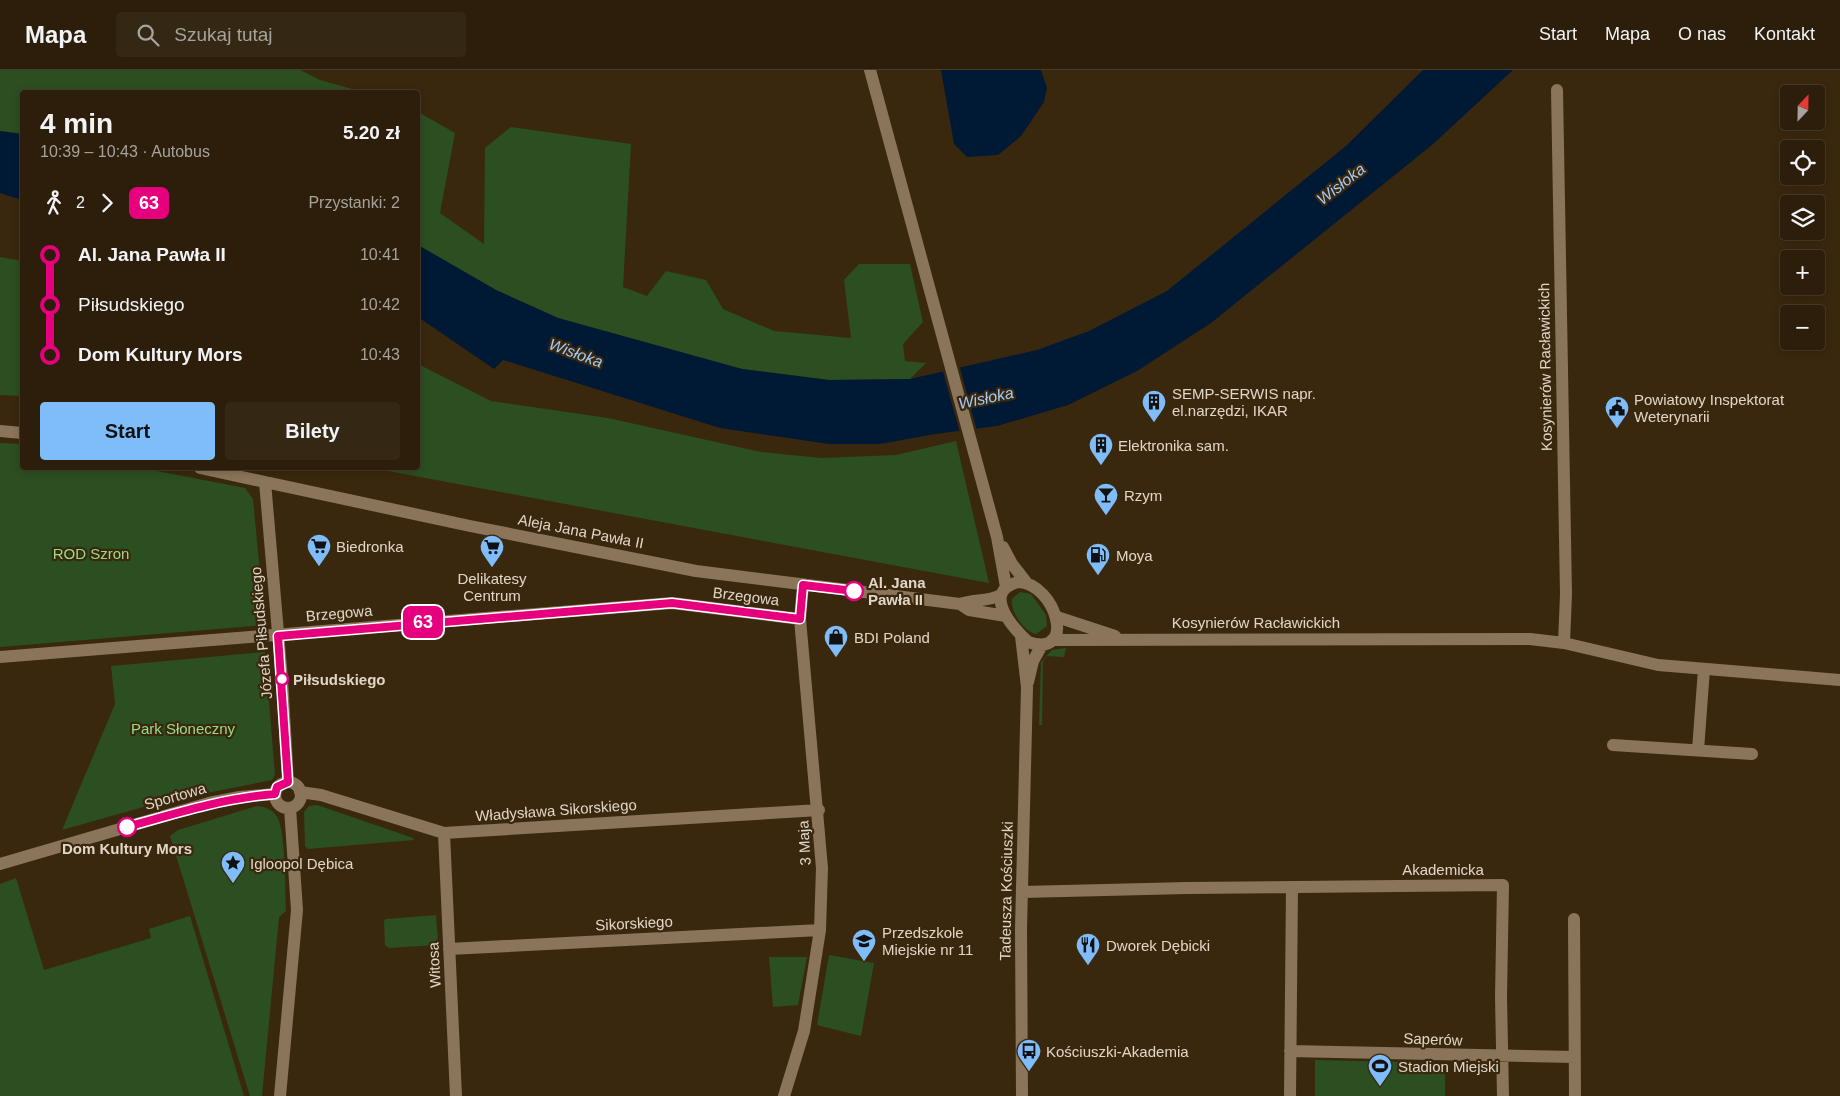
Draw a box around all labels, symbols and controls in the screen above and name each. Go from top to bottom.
search box [116,12,466,57]
text: Mapa [25,21,86,48]
icon: search [134,21,162,49]
text: Szukaj tutaj [174,24,273,45]
text: Start [1539,24,1577,44]
text: Mapa [1605,24,1650,44]
text: O nas [1678,24,1726,44]
text: Kontakt [1754,24,1815,44]
north arrow [1780,85,1825,130]
map controls [1780,85,1825,350]
text: 4 min [40,108,113,139]
text: 5.20 zł [343,122,400,143]
button: locate [1780,140,1825,185]
text: 10:39 – 10:43 · Autobus [40,143,210,160]
water label: Wisłoka [1314,160,1368,208]
icon: walk [40,189,68,217]
icon: forward [93,189,121,217]
text: 63 [139,193,159,213]
text: 2 [76,194,85,211]
text: Przystanki: 2 [308,194,400,211]
button: layers [1780,195,1825,240]
text: Al. Jana Pawła II [78,244,226,265]
text: 10:41 [360,246,400,263]
button: + [1780,250,1825,295]
street label: Kosynierów Racławickich [1535,283,1555,451]
text: Piłsudskiego [78,294,185,315]
text: 10:42 [360,296,400,313]
button: − [1780,305,1825,350]
water label: Wisłoka [547,335,605,371]
text: Dom Kultury Mors [78,344,243,365]
text: 10:43 [360,346,400,363]
water label: Wisłoka [957,384,1015,412]
place label: SEMP-SERWIS napr. el.narzędzi, IKAR [1172,385,1316,419]
building icon: SEMP-SERWIS napr. el.narzędzi, IKAR [1141,389,1167,423]
place label: Powiatowy Inspektorat Weterynarii [1634,391,1785,425]
public building icon: Powiatowy Inspektorat Weterynarii [1604,395,1630,429]
button: Start [40,402,215,460]
button: Bilety [225,402,400,460]
building icon: Elektronika sam. [1088,432,1114,466]
place label: Elektronika sam. [1118,437,1229,454]
bar icon: Rzym [1093,482,1119,516]
place label: Rzym [1124,487,1162,504]
street label: Aleja Jana Pawła II [517,510,645,552]
supermarket icon: Biedronka [306,533,332,567]
supermarket icon: Delikatesy Centrum [479,534,505,568]
place label: Biedronka [336,538,404,555]
fuel station icon: Moya [1085,542,1111,576]
park label: ROD Szron [53,545,129,562]
place label: Moya [1116,547,1153,564]
street label: Józefa Piłsudskiego [247,566,275,700]
place label: Delikatesy Centrum [457,570,527,604]
place label: Al. Jana Pawła II [868,574,926,608]
marker: Al. Jana Pawła II [844,581,864,601]
street label: Brzegowa [712,583,781,609]
street label: Brzegowa [305,602,374,624]
line badge: 63 [400,606,446,638]
text: 63 [413,612,433,632]
street label: Kosynierów Racławickich [1172,614,1340,631]
shop icon: BDI Poland [823,624,849,658]
place label: BDI Poland [854,629,930,646]
place label: Piłsudskiego [293,671,386,688]
marker: Piłsudskiego [275,672,289,686]
park label: Park Słoneczny [131,720,236,737]
street label: Sportowa [142,779,208,813]
street label: Władysława Sikorskiego [475,796,637,824]
marker: Dom Kultury Mors [117,817,137,837]
street label: 3 Maja [794,819,814,866]
street label: Tadeusza Kościuszki [996,821,1016,961]
place label: Dom Kultury Mors [62,840,192,857]
place icon: Igloopol Dębica [220,850,246,884]
place label: Igloopol Dębica [250,855,354,872]
street label: Akademicka [1402,861,1485,878]
street label: Sikorskiego [595,912,673,934]
place label: Przedszkole Miejskie nr 11 [882,924,973,958]
school or university icon: Przedszkole Miejskie nr 11 [851,928,877,962]
restaurant icon: Dworek Dębicki [1075,932,1101,966]
place label: Dworek Dębicki [1106,937,1210,954]
street label: Witosa [424,941,444,988]
street label: Saperów [1403,1029,1463,1049]
bus stop icon: Kościuszki-Akademia [1016,1038,1042,1072]
place label: Kościuszki-Akademia [1046,1043,1189,1060]
sports icon: Stadion Miejski [1367,1053,1393,1087]
place label: Stadion Miejski [1398,1058,1499,1075]

